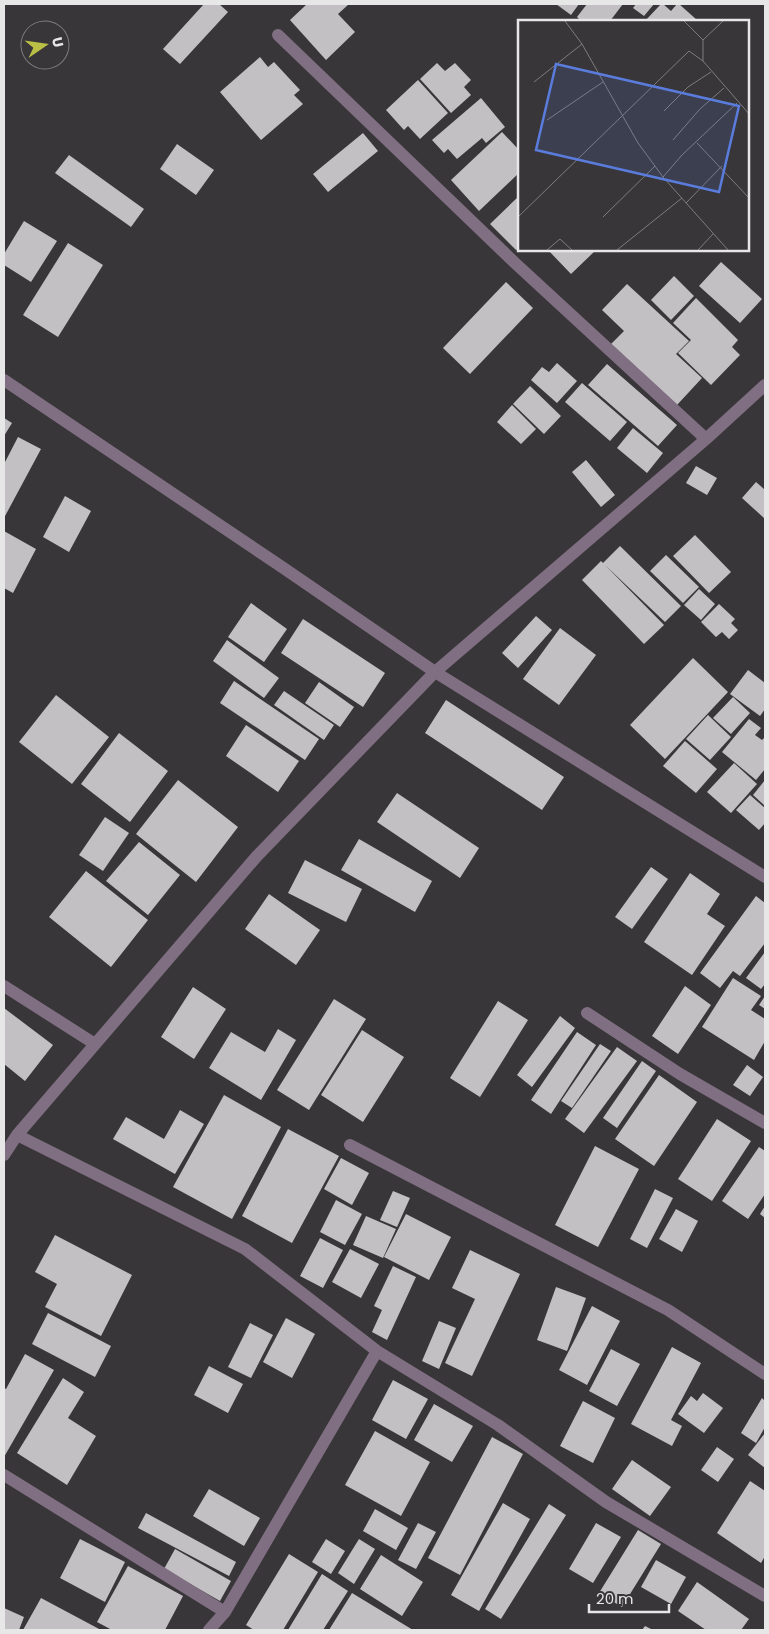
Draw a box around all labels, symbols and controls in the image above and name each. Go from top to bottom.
north arrow [20,20,70,70]
inset map [518,20,749,251]
text: U [47,35,69,49]
scale bar [589,1582,669,1614]
text: 20 m [596,1588,634,1609]

